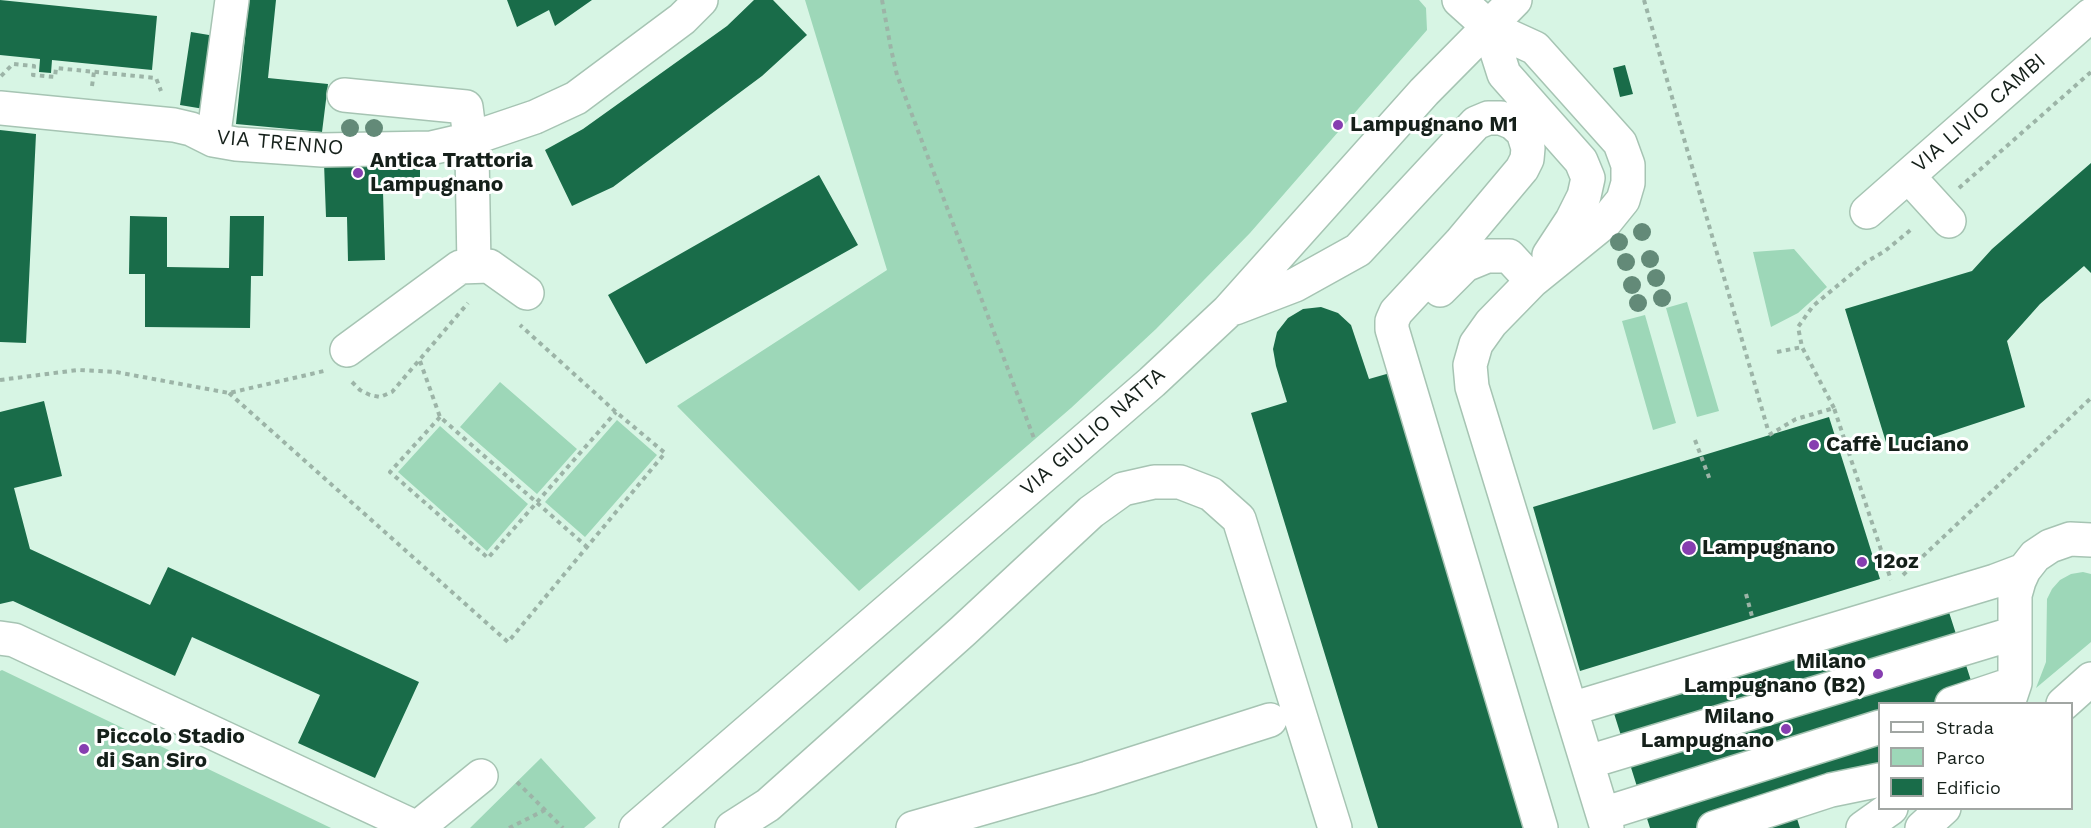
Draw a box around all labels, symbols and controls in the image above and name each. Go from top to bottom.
street label: VIA LIVIO CAMBI [1907,48,2051,178]
place label: Lampugnano M1 [1350,112,1517,138]
marker: Lampugnano M1 [1331,118,1345,132]
street label: VIA TRENNO [215,125,345,161]
place label: Antica Trattoria Lampugnano [370,148,533,198]
marker: Antica Trattoria Lampugnano [351,166,365,180]
street label: VIA GIULIO NATTA [1015,362,1171,502]
place label: Caffè Luciano [1826,432,1969,458]
marker: Caffè Luciano [1807,438,1821,452]
place label: Lampugnano [1702,535,1835,561]
marker: Lampugnano [1680,539,1698,557]
place label: 12oz [1874,549,1919,575]
marker: 12oz [1855,555,1869,569]
place label: Milano Lampugnano (B2) [1684,649,1866,699]
marker: Milano Lampugnano (B2) [1871,667,1885,681]
legend [1878,702,2073,810]
place label: Milano Lampugnano [1641,704,1774,754]
text: Strada [1936,717,1994,738]
marker: Milano Lampugnano [1779,722,1793,736]
place label: Piccolo Stadio di San Siro [96,724,245,774]
marker: Piccolo Stadio di San Siro [77,742,91,756]
text: Parco [1936,747,1985,768]
text: Edificio [1936,777,2001,798]

